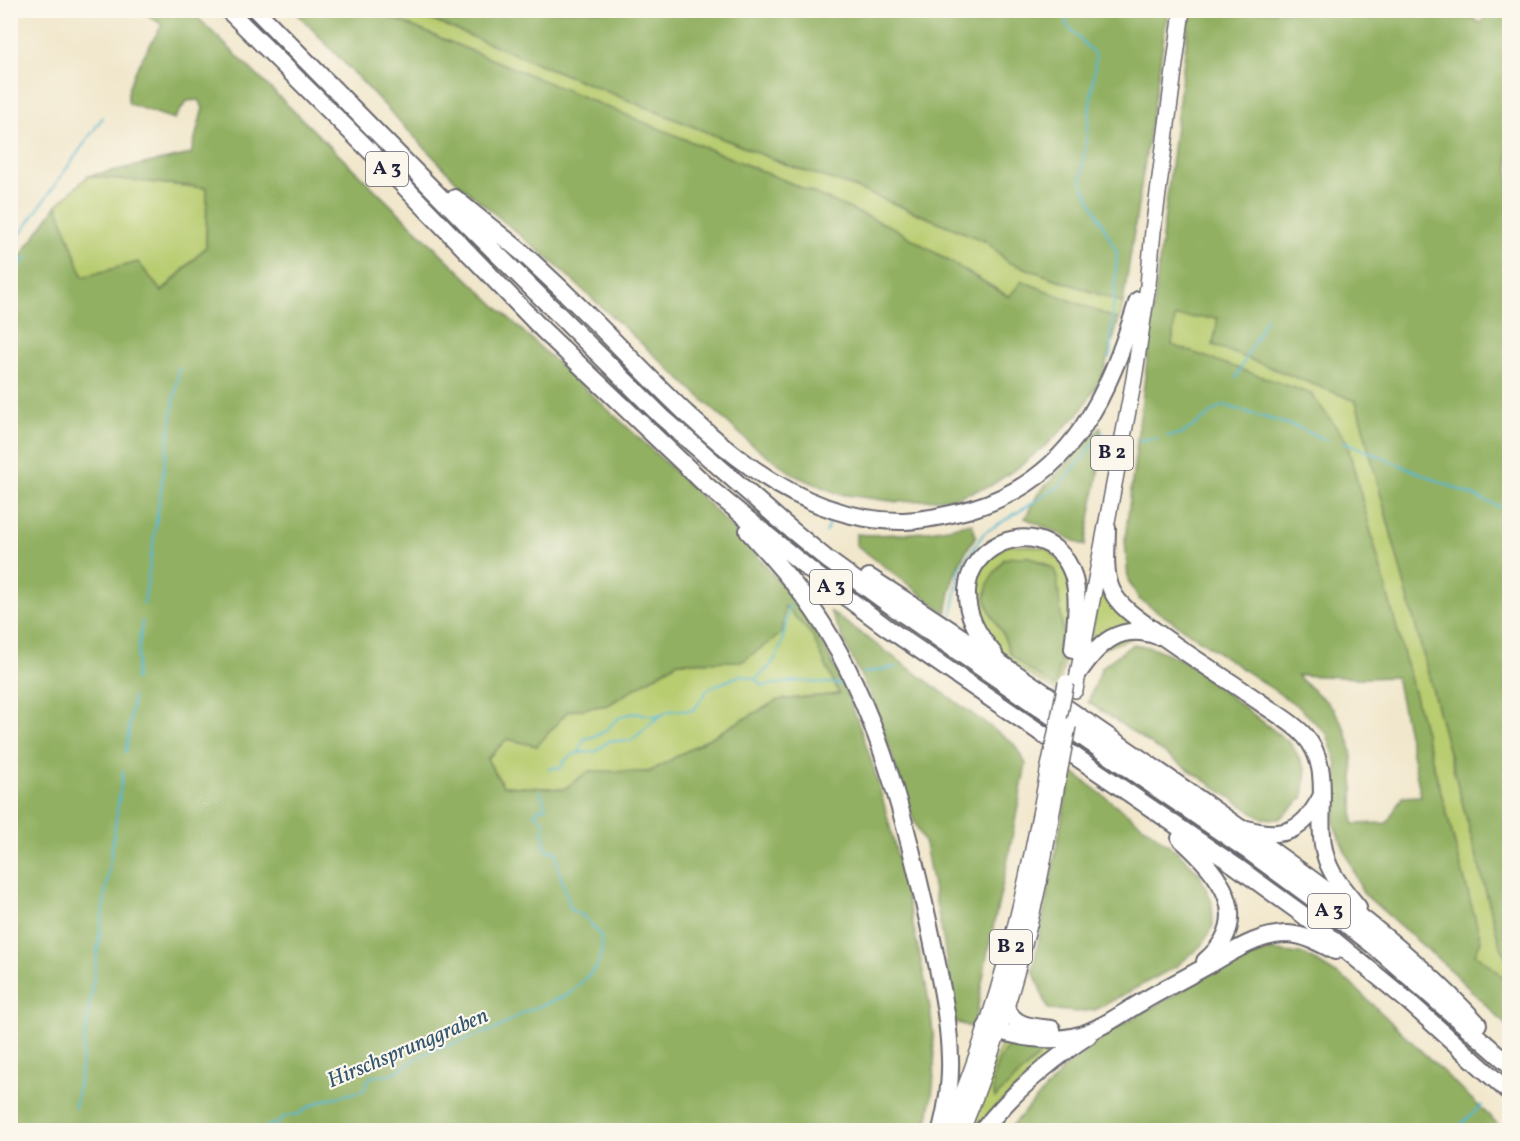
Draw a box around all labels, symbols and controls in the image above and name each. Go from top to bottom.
road number: A 3 [366,152,408,186]
road number: B 2 [1091,436,1133,470]
road number: A 3 [810,570,852,604]
road number: A 3 [1308,894,1350,928]
road number: B 2 [990,930,1032,964]
water label: Hirschsprunggraben [323,1001,493,1097]

